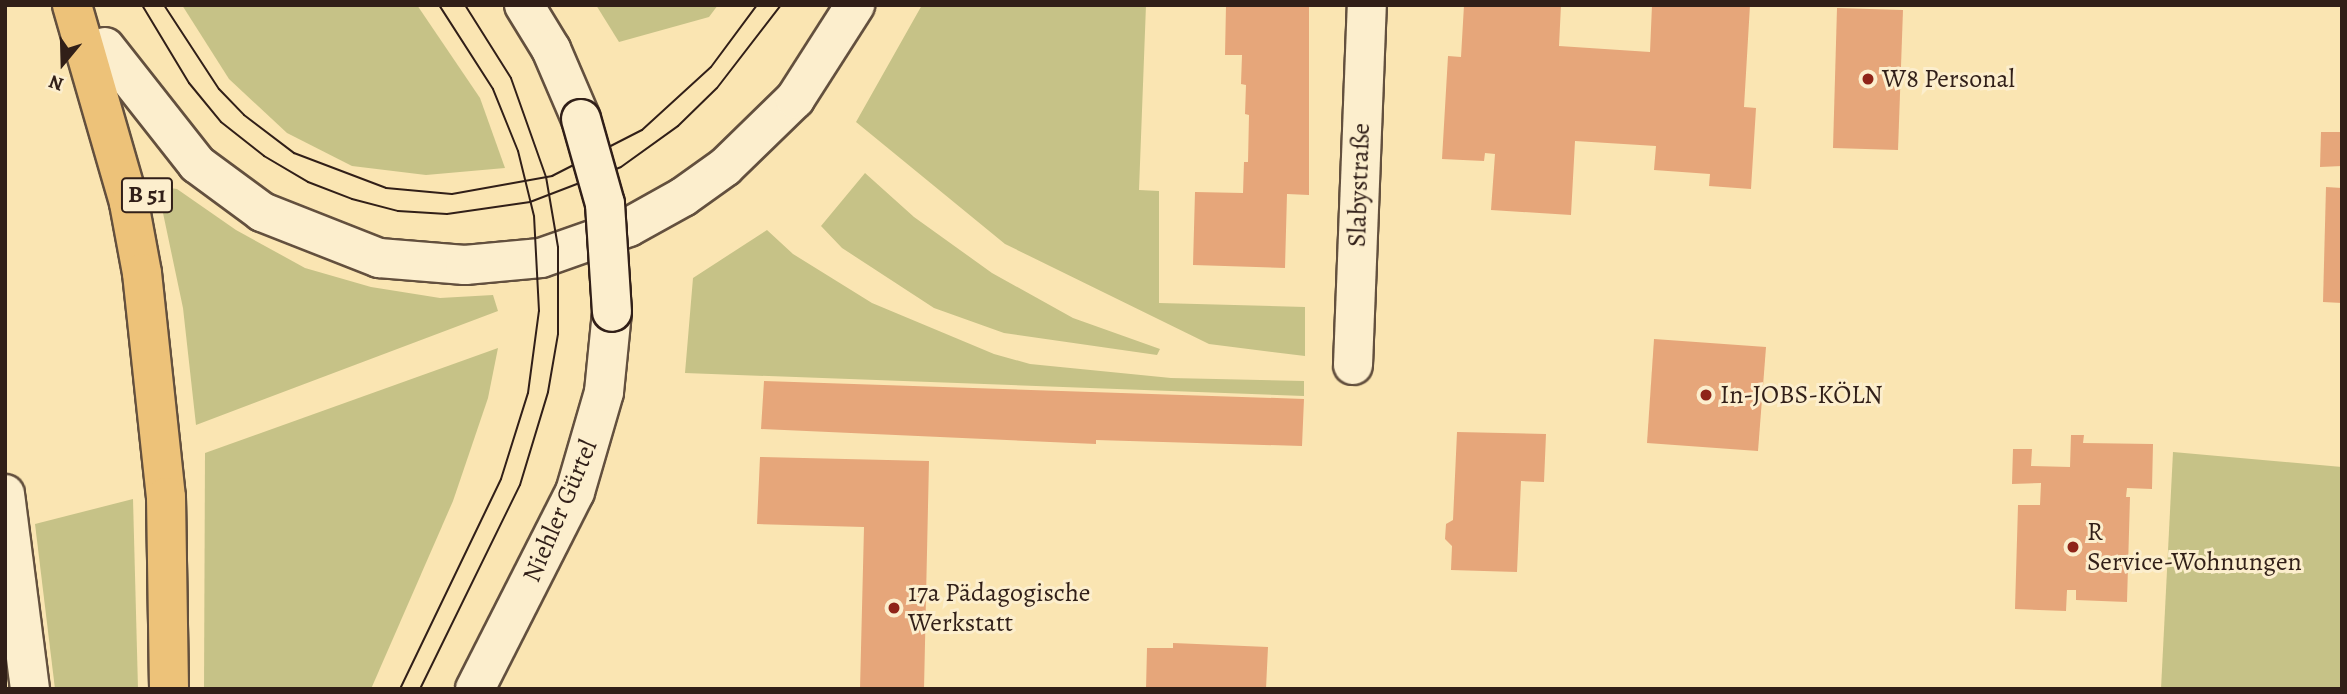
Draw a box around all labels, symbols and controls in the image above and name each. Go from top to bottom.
north arrow [28,28,98,98]
place label: W8 Personal [1882,63,2015,95]
text: N [45,68,67,97]
marker: W8 Personal [1860,71,1876,87]
street label: Slabystraße [1341,122,1377,248]
road number: B 51 [121,174,173,216]
place label: In-JOBS-KÖLN [1720,379,1883,411]
marker: In-JOBS-KÖLN [1698,387,1714,403]
street label: Niehler Gürtel [516,435,604,587]
place label: R Service-Wohnungen [2087,516,2302,578]
marker: R Service-Wohnungen [2065,539,2081,555]
place label: 17a Pädagogische Werkstatt [908,577,1090,638]
marker: 17a Pädagogische Werkstatt [886,600,902,616]

